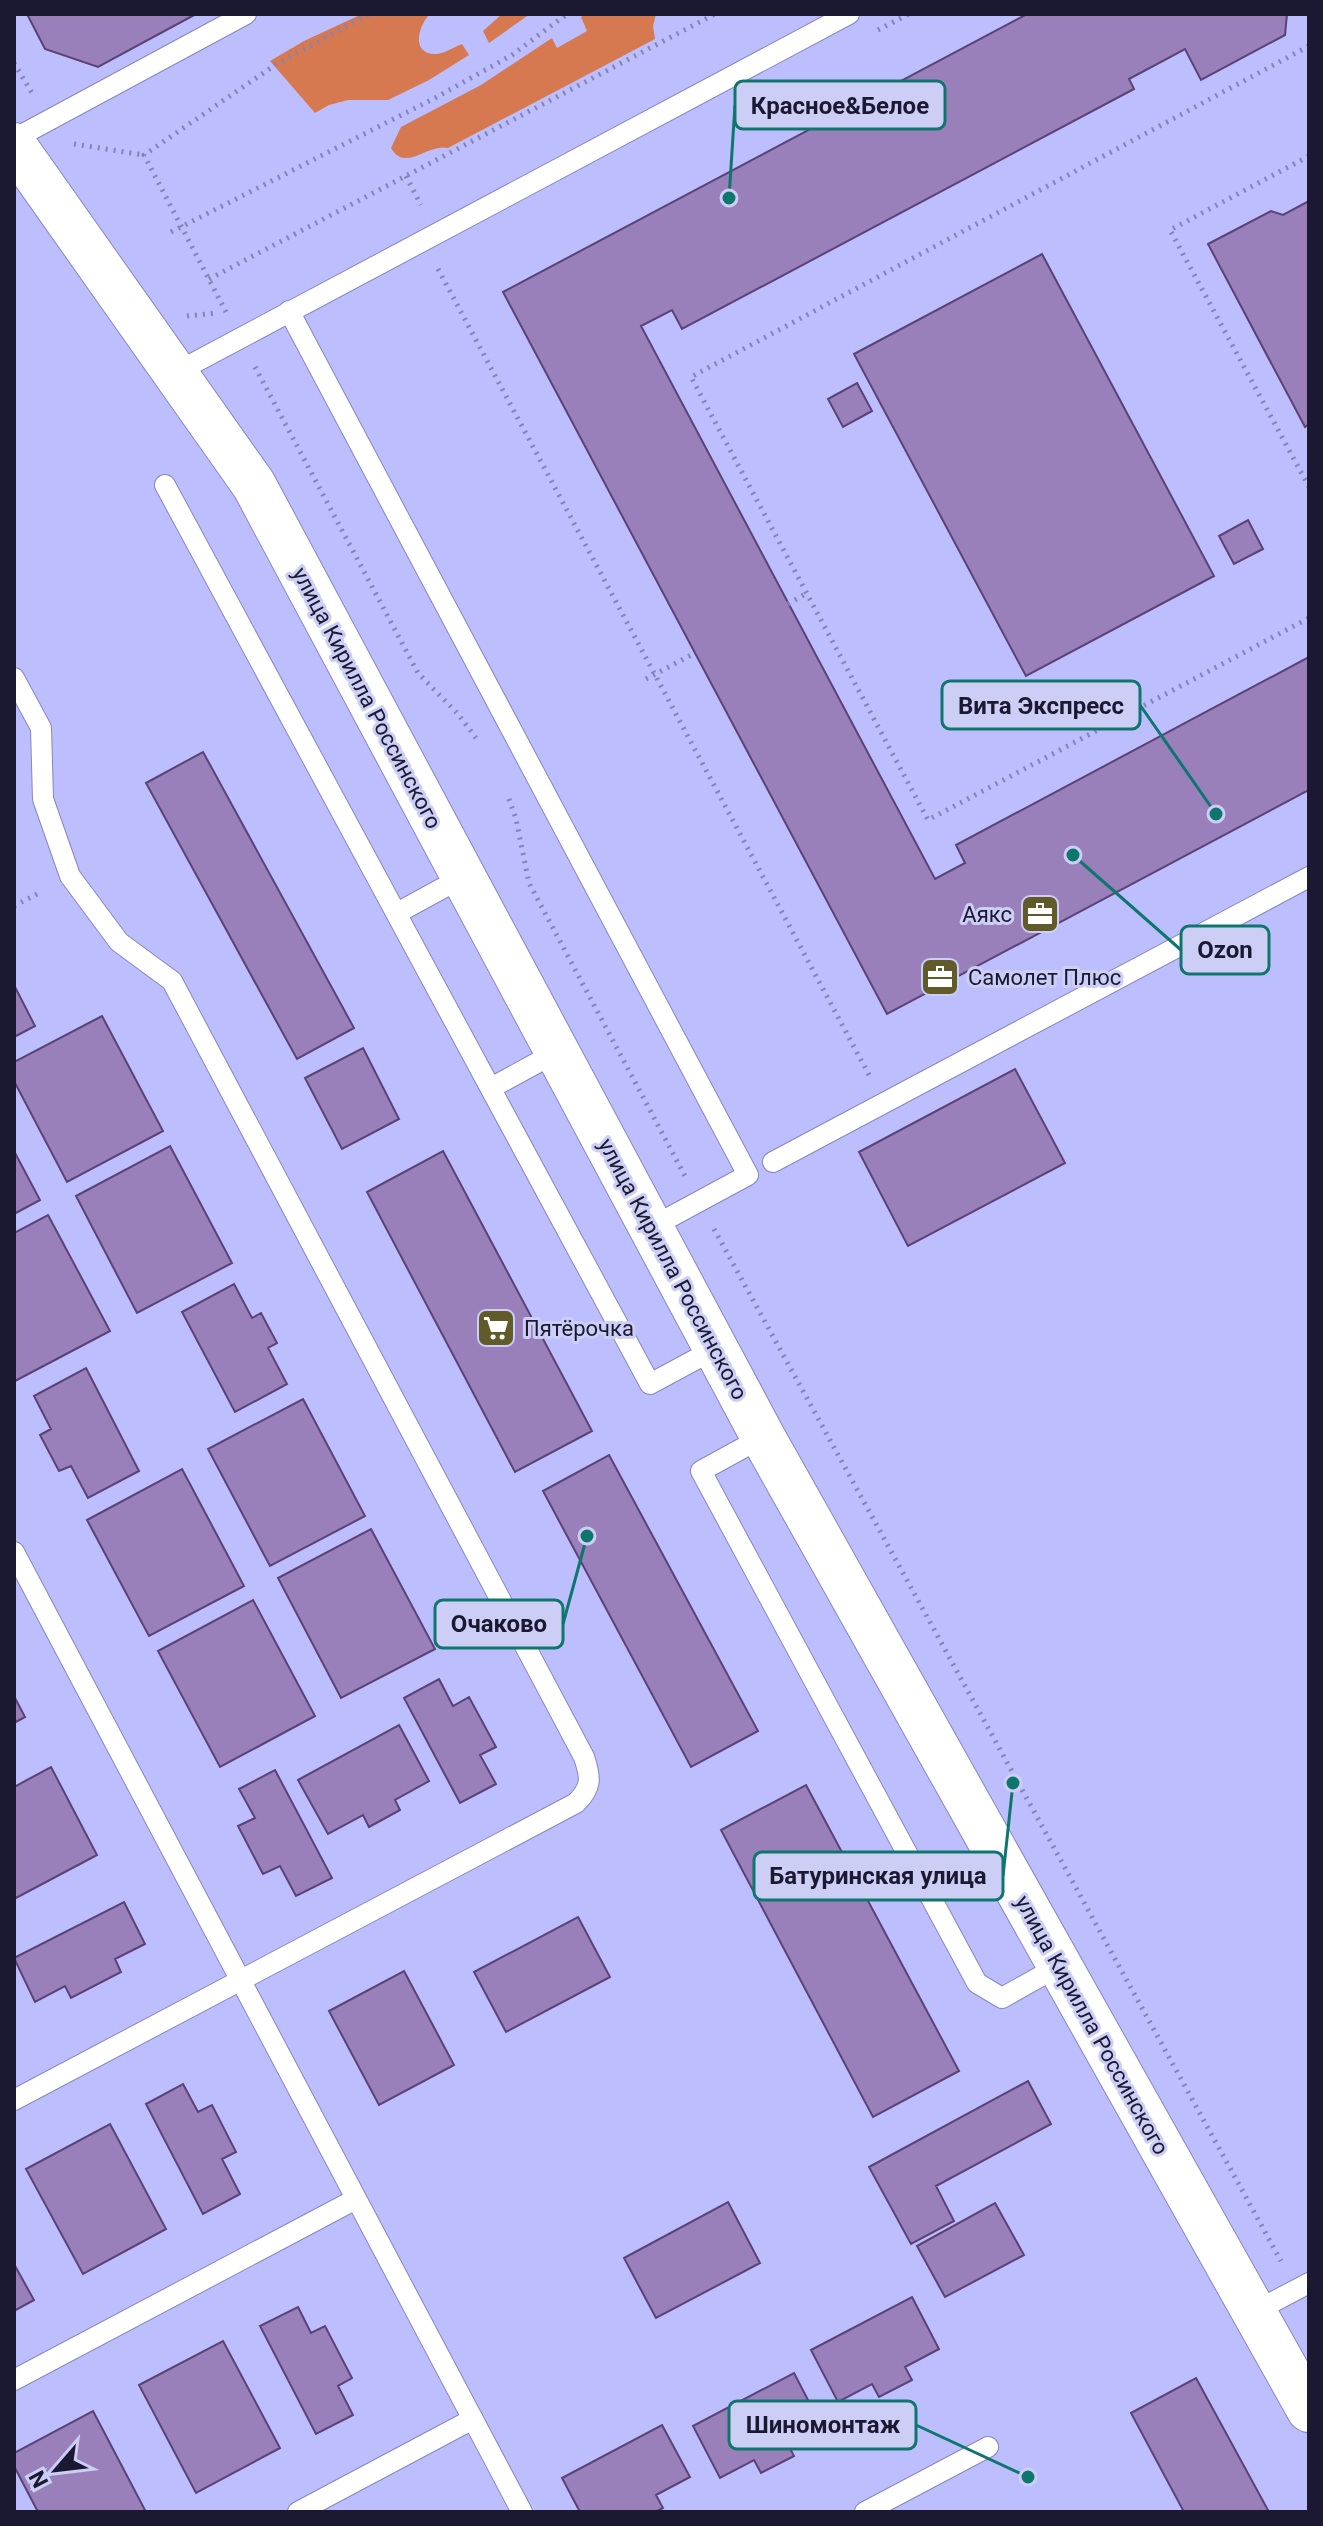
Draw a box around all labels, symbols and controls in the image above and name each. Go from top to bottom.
callout: Красное&Белое [735,81,945,129]
text: Красное&Белое [751,92,929,120]
street label: улица Кирилла Россинского [287,563,447,833]
callout: Вита Экспресс [942,681,1140,729]
text: Вита Экспресс [958,692,1124,720]
office icon: Аякс [1019,893,1061,935]
place label: Аякс [962,902,1012,927]
callout: Ozon [1181,926,1269,974]
text: Ozon [1197,936,1253,964]
office icon: Самолет Плюс [919,956,961,998]
place label: Самолет Плюс [968,965,1121,990]
street label: улица Кирилла Россинского [593,1134,753,1404]
supermarket icon: Пятёрочка [475,1307,517,1349]
place label: Пятёрочка [524,1316,634,1341]
callout: Очаково [435,1600,563,1648]
text: Очаково [451,1610,547,1638]
callout: Батуринская улица [754,1852,1003,1900]
text: Батуринская улица [769,1862,987,1890]
street label: улица Кирилла Россинского [1010,1891,1174,2159]
callout: Шиномонтаж [729,2401,916,2449]
text: Шиномонтаж [746,2411,901,2439]
north arrow [16,2430,96,2510]
text: N [24,2466,53,2492]

